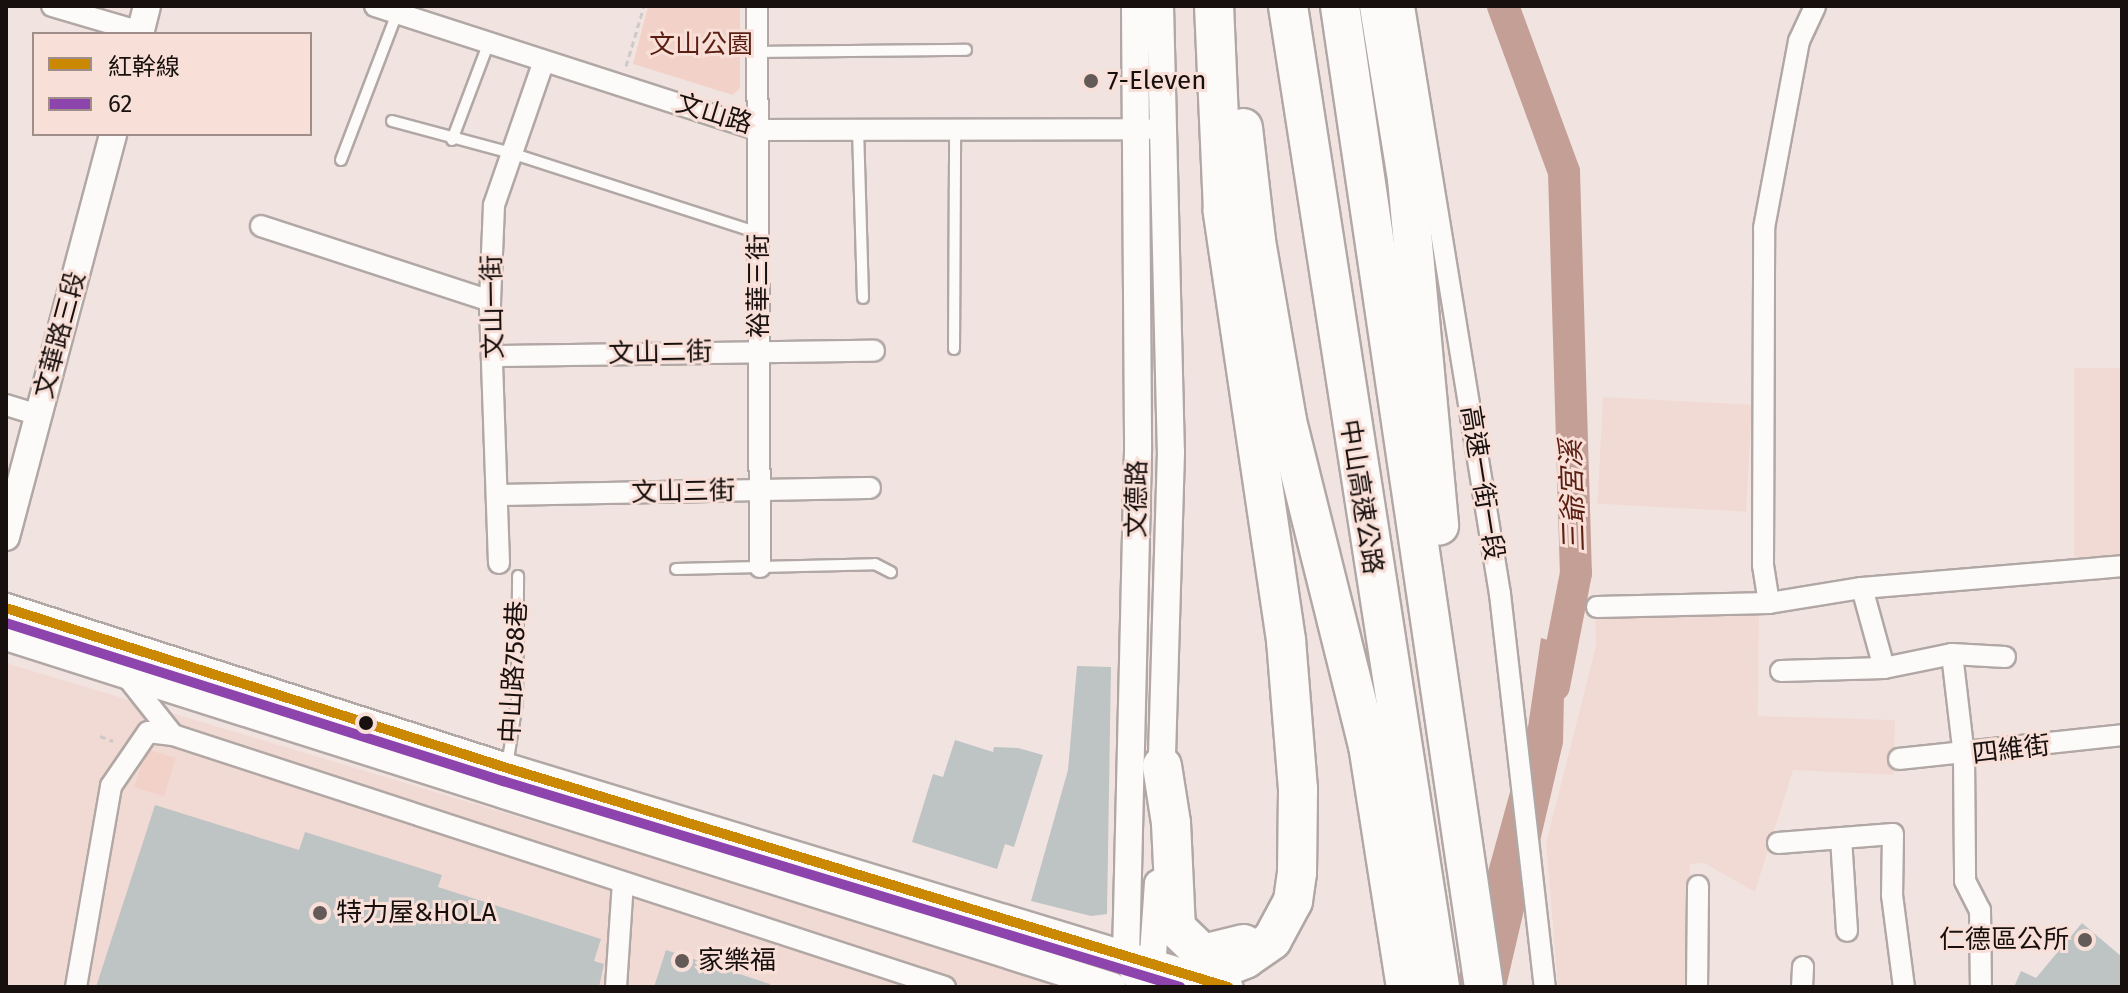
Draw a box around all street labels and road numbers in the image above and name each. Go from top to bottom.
street label: 文山路 [672,88,756,140]
street label: 裕華三街 [743,234,775,338]
street label: 文山一街 [476,255,510,359]
street label: 文華路三段 [28,268,92,402]
street label: 文山二街 [608,336,712,370]
street label: 高速一街一段 [1454,404,1510,562]
street label: 中山高速公路 [1333,418,1389,576]
street label: 文德路 [1121,460,1153,538]
street label: 文山三街 [631,475,735,509]
street label: 中山路758巷 [495,600,533,744]
street label: 四維街 [1970,730,2052,770]

